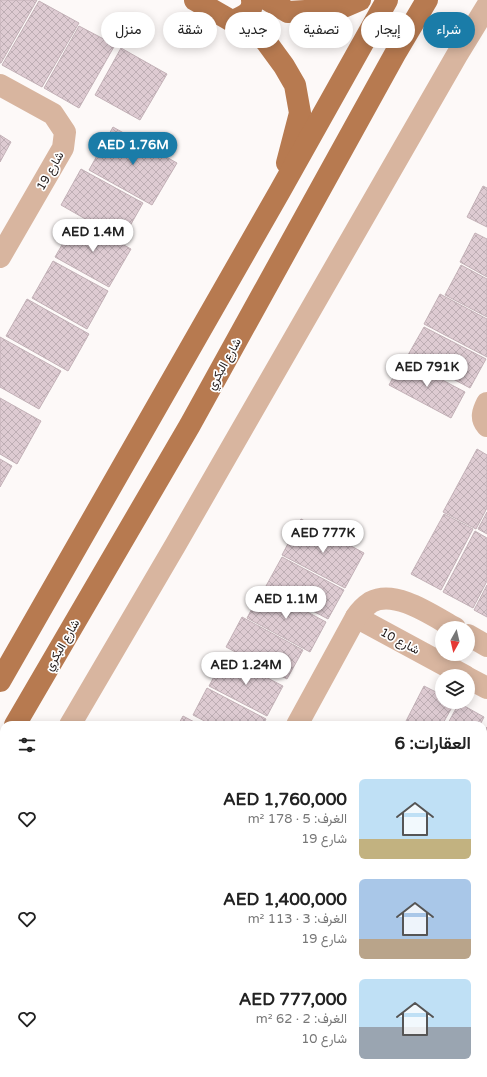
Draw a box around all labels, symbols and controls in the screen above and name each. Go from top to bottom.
chip: منزل [101,12,155,48]
chip: شقة [163,12,217,48]
chip: جديد [225,12,281,48]
chip: تصفية [289,12,353,48]
chip: إيجار [361,12,415,48]
chip: شراء [423,12,475,48]
pin: AED 1.76M [87,132,179,166]
text: AED 1.76M [97,137,169,153]
street label: شارع 19 [33,149,68,194]
pin: AED 1.4M [52,219,134,253]
text: AED 1.4M [61,224,125,240]
street label: شارع البكري [204,336,247,394]
pin: AED 791K [386,354,468,388]
text: AED 791K [395,359,459,375]
pin: AED 777K [282,520,364,554]
text: AED 777K [291,525,355,541]
pin: AED 1.1M [245,586,327,620]
text: AED 1.1M [254,591,318,607]
street label: شارع البكري [42,617,85,675]
north arrow [435,621,475,661]
map controls [435,621,475,709]
street label: شارع 10 [377,625,422,659]
pin: AED 1.24M [200,652,292,686]
text: AED 1.24M [210,657,282,673]
button: layers [435,669,475,709]
text: العقارات: 6 [394,733,471,754]
icon: filters [16,734,38,756]
text: AED 1,760,000 [223,789,347,810]
icon: home [391,795,439,843]
icon: heart [16,808,38,830]
text: الغرف: 5 · 178 m² [248,811,347,827]
text: شارع 19 [301,831,347,847]
text: AED 1,400,000 [223,889,347,910]
icon: home [391,895,439,943]
icon: heart [16,908,38,930]
text: الغرف: 3 · 113 m² [248,911,347,927]
text: شارع 19 [301,931,347,947]
text: AED 777,000 [239,989,347,1010]
icon: home [391,995,439,1043]
icon: heart [16,1008,38,1030]
text: الغرف: 2 · 62 m² [256,1011,347,1027]
text: شارع 10 [301,1031,347,1047]

